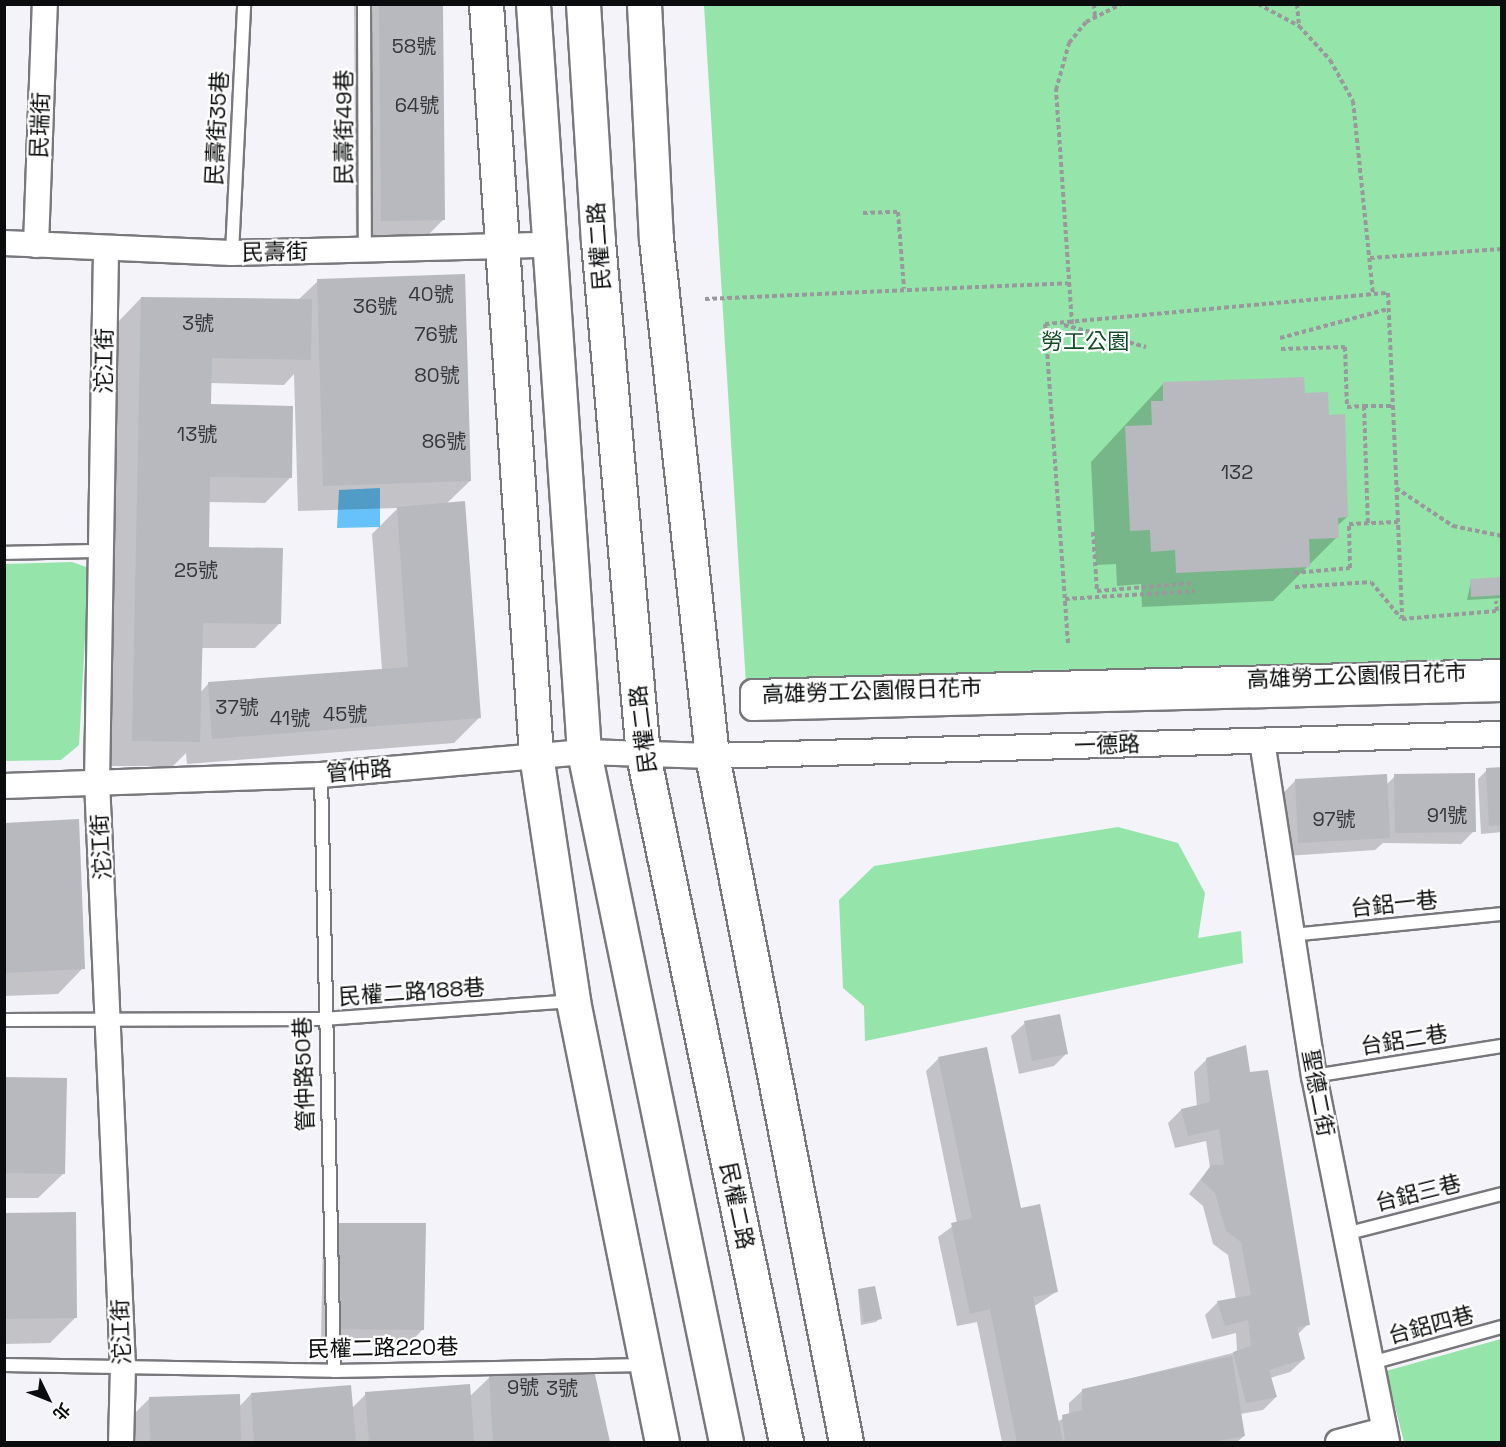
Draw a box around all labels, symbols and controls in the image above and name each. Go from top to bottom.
house number: 58號 [392,34,436,58]
street label: 民壽街49巷 [331,69,357,185]
street label: 民壽街35巷 [201,70,233,186]
street label: 民瑞街 [26,92,54,158]
house number: 64號 [395,93,439,117]
street label: 民權二路 [583,201,615,291]
street label: 民壽街 [242,238,308,266]
house number: 40號 [408,282,454,306]
house number: 36號 [353,294,397,318]
house number: 3號 [182,311,214,335]
house number: 76號 [414,322,458,346]
street label: 沱江街 [90,328,118,394]
park label: 勞工公園 [1041,329,1129,355]
house number: 80號 [414,363,460,387]
house number: 13號 [177,422,217,446]
house number: 86號 [422,429,466,453]
house number: 132 [1221,460,1253,484]
house number: 25號 [174,558,218,582]
street label: 高雄勞工公園假日花市 [1247,659,1467,693]
street label: 高雄勞工公園假日花市 [762,674,982,708]
street label: 民權二路 [625,684,661,774]
house number: 37號 [215,695,259,719]
house number: 45號 [323,702,367,726]
house number: 41號 [270,706,310,730]
street label: 一德路 [1074,731,1140,759]
street label: 管仲路 [325,755,393,787]
house number: 91號 [1427,803,1467,827]
house number: 97號 [1312,807,1356,831]
street label: 沱江街 [86,813,116,881]
street label: 台鋁一巷 [1349,886,1439,922]
street label: 民權二路188巷 [338,974,486,1010]
street label: 管仲路50巷 [289,1016,319,1132]
street label: 台鋁二巷 [1358,1020,1450,1060]
street label: 聖德二街 [1297,1047,1339,1139]
street label: 民權二路 [715,1160,759,1252]
street label: 台鋁三巷 [1372,1170,1464,1216]
street label: 沱江街 [107,1299,135,1365]
street label: 台鋁四巷 [1385,1301,1477,1349]
street label: 民權二路220巷 [307,1333,459,1363]
north arrow [18,1369,78,1429]
house number: 9號 [507,1375,539,1399]
house number: 3號 [546,1376,578,1400]
text: 北 [48,1399,75,1425]

